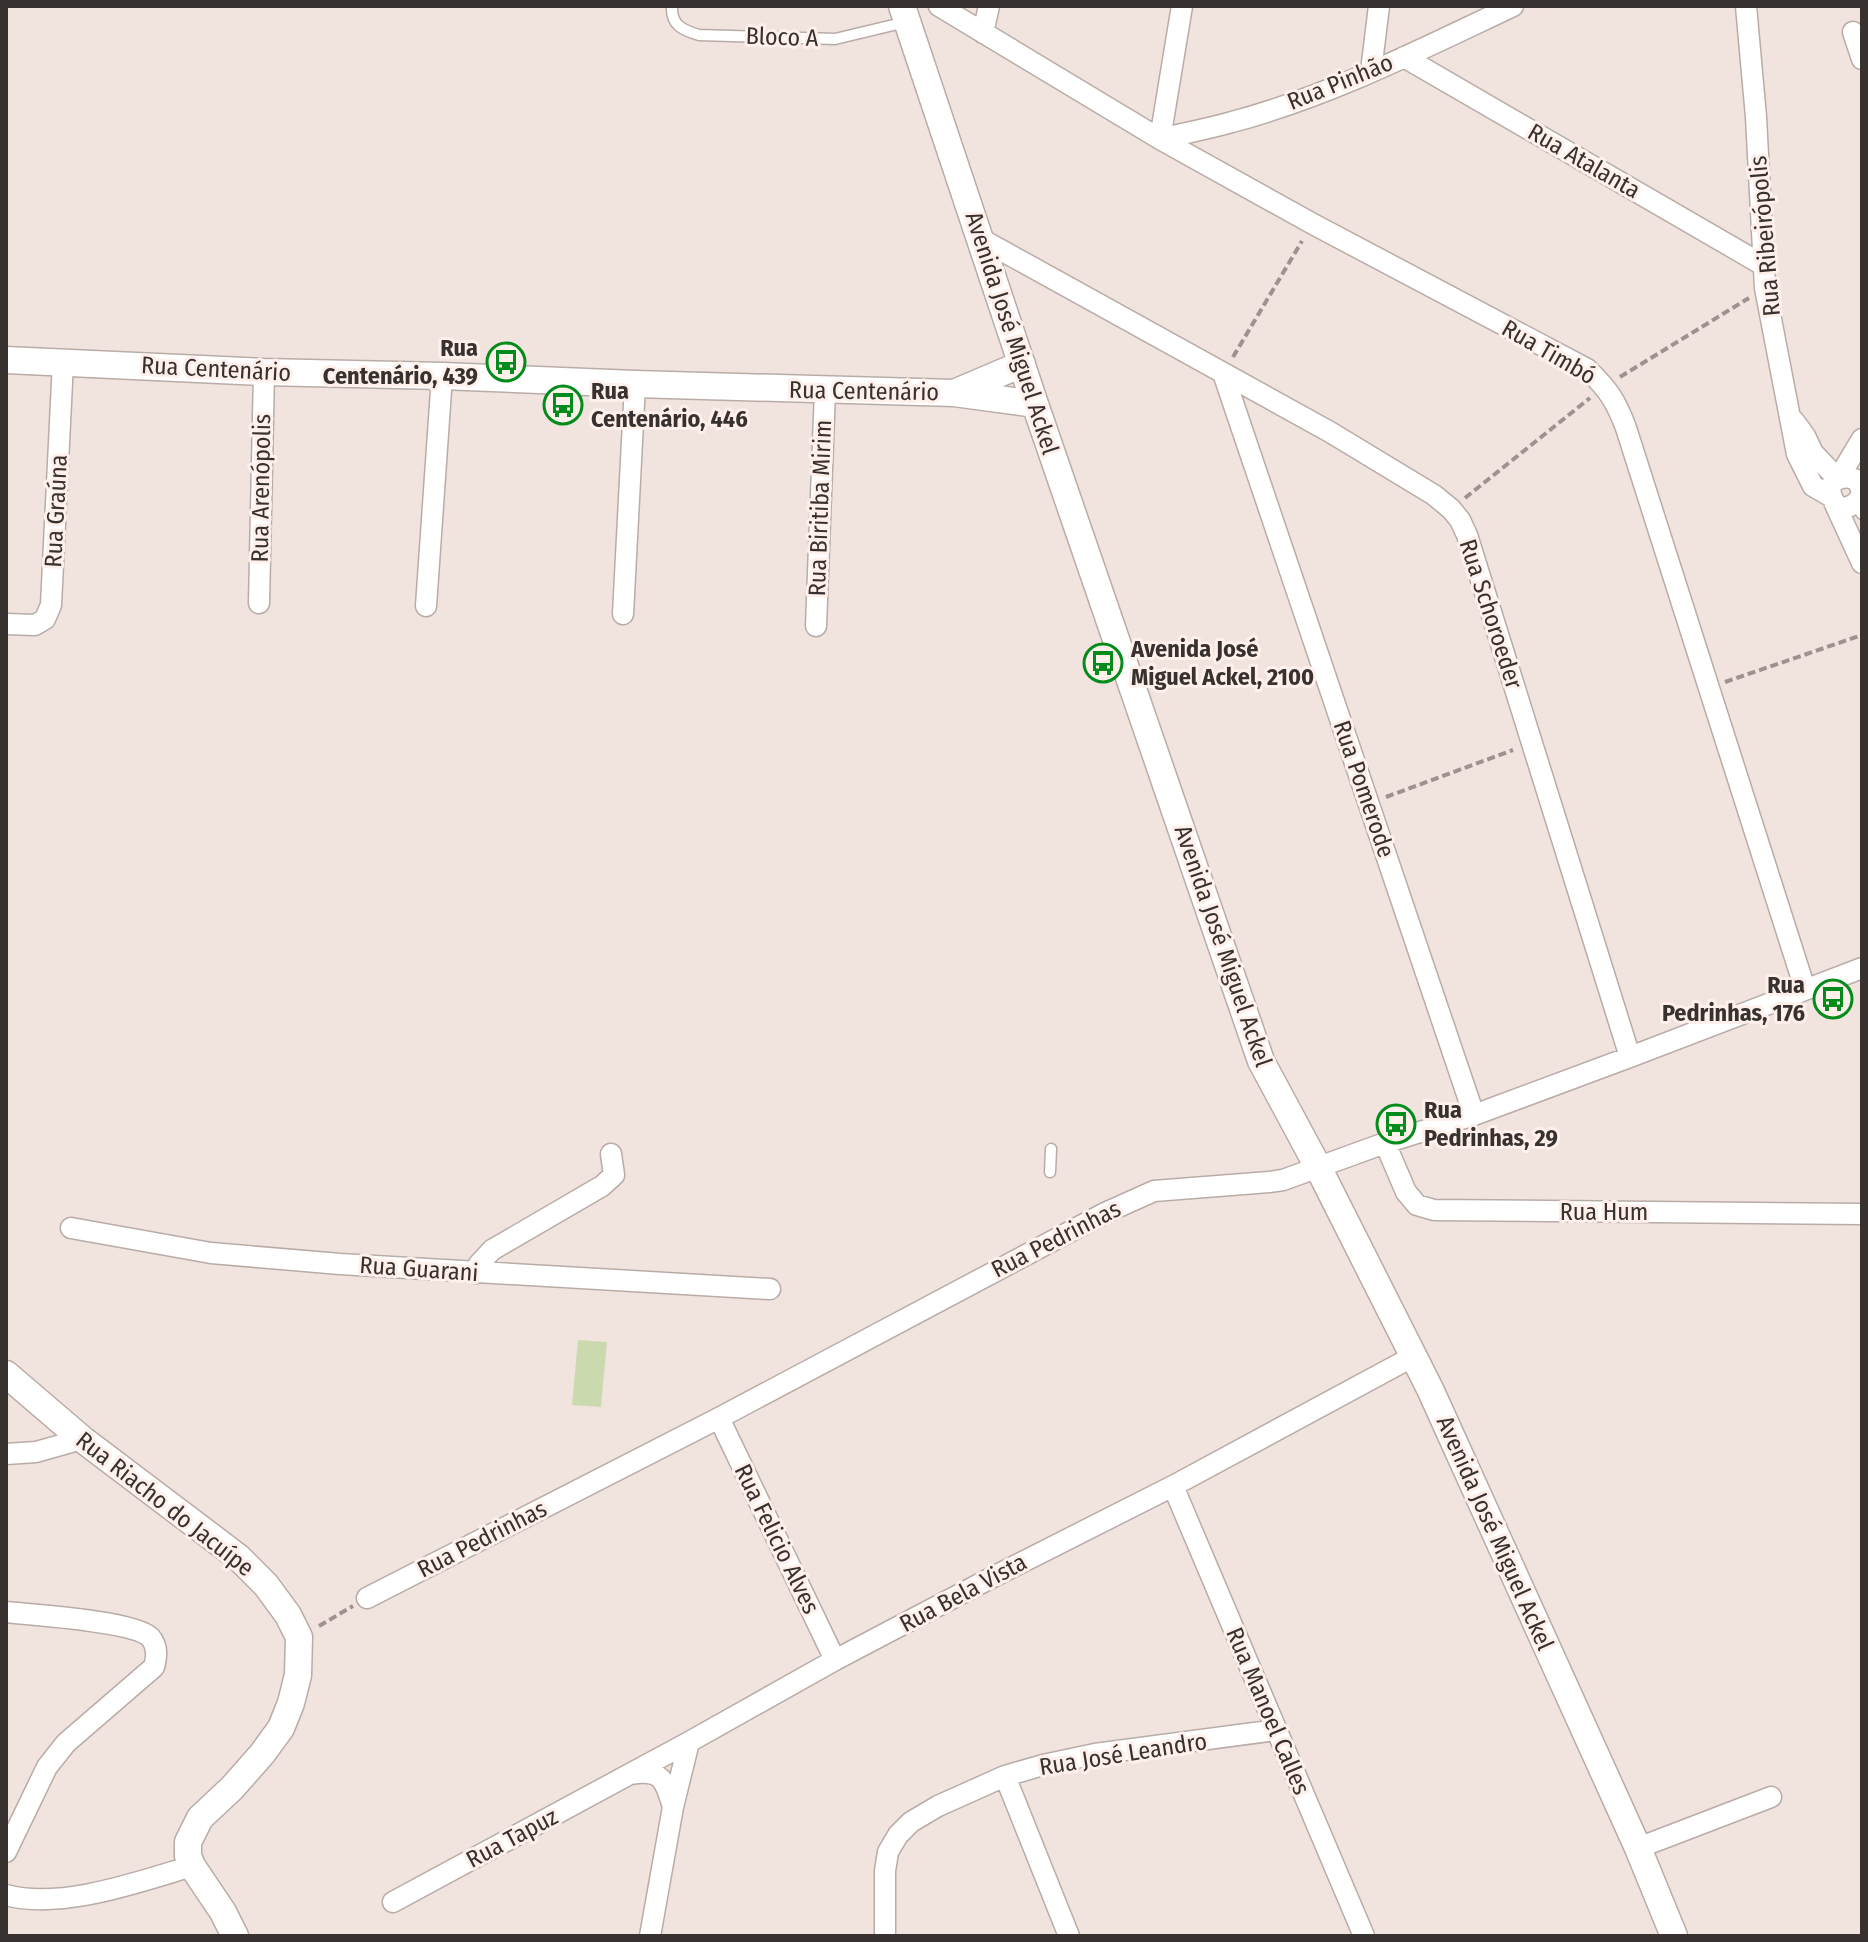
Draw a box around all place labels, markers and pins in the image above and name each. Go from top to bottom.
place label: Rua Centenário, 439 [323,334,478,390]
bus stop icon: Rua Centenário, 439 [485,341,527,383]
place label: Rua Centenário, 446 [591,377,748,433]
bus stop icon: Rua Centenário, 446 [542,384,584,426]
place label: Avenida José Miguel Ackel, 2100 [1130,635,1314,691]
bus stop icon: Avenida José Miguel Ackel, 2100 [1082,642,1124,684]
place label: Rua Pedrinhas, 176 [1662,971,1805,1027]
bus stop icon: Rua Pedrinhas, 176 [1812,978,1854,1020]
place label: Rua Pedrinhas, 29 [1424,1096,1558,1152]
bus stop icon: Rua Pedrinhas, 29 [1375,1103,1417,1145]

